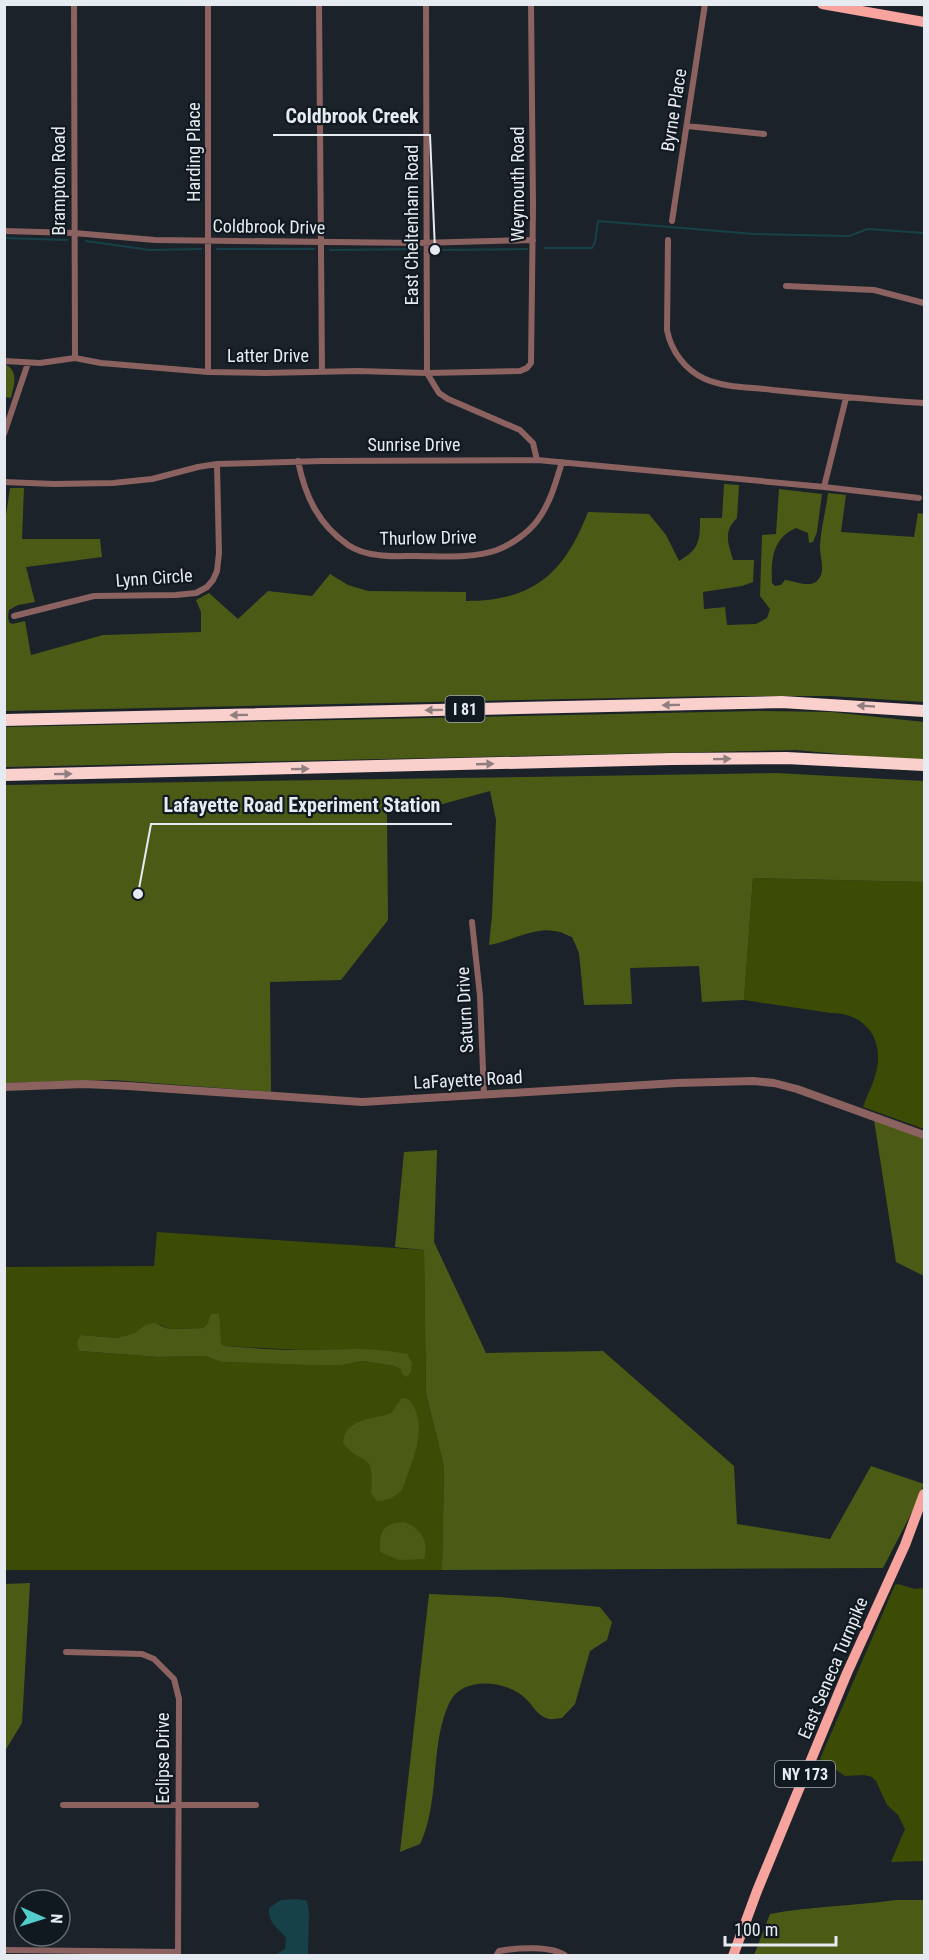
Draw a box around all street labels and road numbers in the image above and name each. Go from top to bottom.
street label: Byrne Place [657,67,690,153]
street label: Harding Place [183,102,204,202]
street label: Brampton Road [48,126,69,236]
street label: Weymouth Road [507,127,528,241]
street label: East Cheltenham Road [401,145,422,305]
street label: Coldbrook Drive [212,215,326,238]
street label: Latter Drive [227,345,309,366]
street label: Sunrise Drive [367,434,461,455]
street label: Thurlow Drive [379,526,477,549]
street label: Lynn Circle [115,564,193,591]
road number: I 81 [446,696,484,722]
street label: Saturn Drive [452,966,477,1054]
street label: LaFayette Road [413,1066,523,1093]
street label: East Seneca Turnpike [793,1594,872,1742]
street label: Eclipse Drive [152,1713,173,1803]
road number: NY 173 [775,1761,835,1787]

